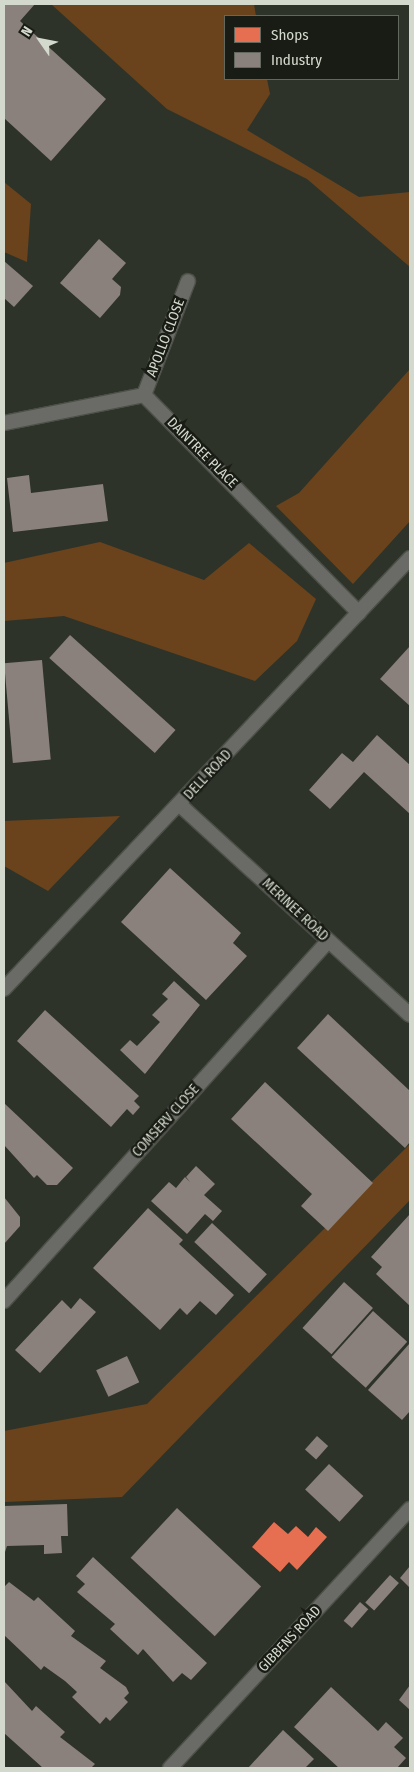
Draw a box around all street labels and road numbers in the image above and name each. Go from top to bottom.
street label: APOLLO CLOSE [143,297,189,379]
street label: DAINTREE PLACE [163,414,241,492]
street label: DELL ROAD [181,747,235,803]
street label: MERINEE ROAD [258,875,332,945]
street label: COMSERV CLOSE [129,1081,203,1161]
street label: GIBBENS ROAD [255,1603,325,1675]

